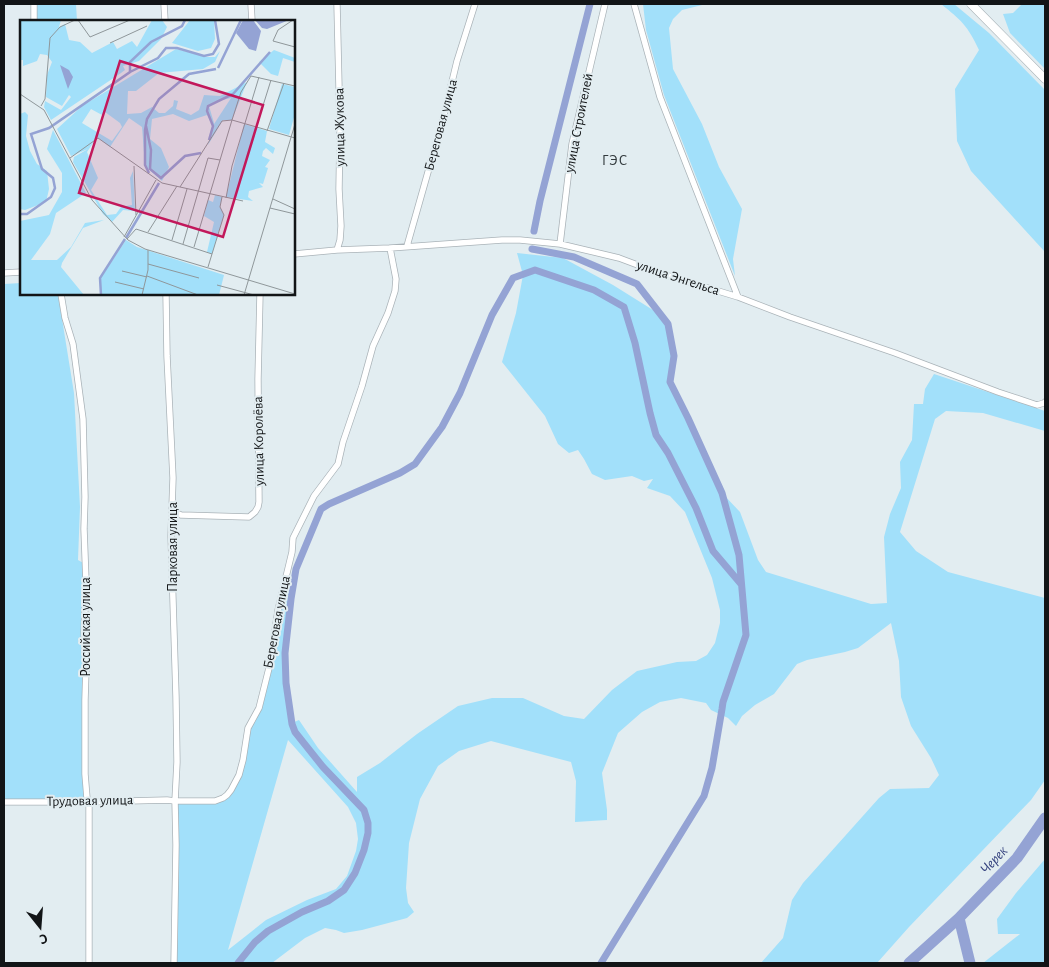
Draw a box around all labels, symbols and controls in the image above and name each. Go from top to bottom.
inset map [20,20,295,295]
street label: улица Строителей [562,72,596,175]
street label: Береговая улица [422,77,460,172]
street label: улица Жукова [332,87,348,167]
district label: ГЭС [602,153,628,168]
street label: улица Энгельса [634,258,722,298]
street label: улица Королёва [251,395,267,487]
street label: Парковая улица [166,501,180,592]
street label: Береговая улица [261,574,293,670]
street label: Российская улица [79,577,93,677]
street label: Трудовая улица [46,793,134,809]
water label: Черек [978,843,1011,877]
north arrow [15,902,65,952]
text: С [38,931,49,946]

